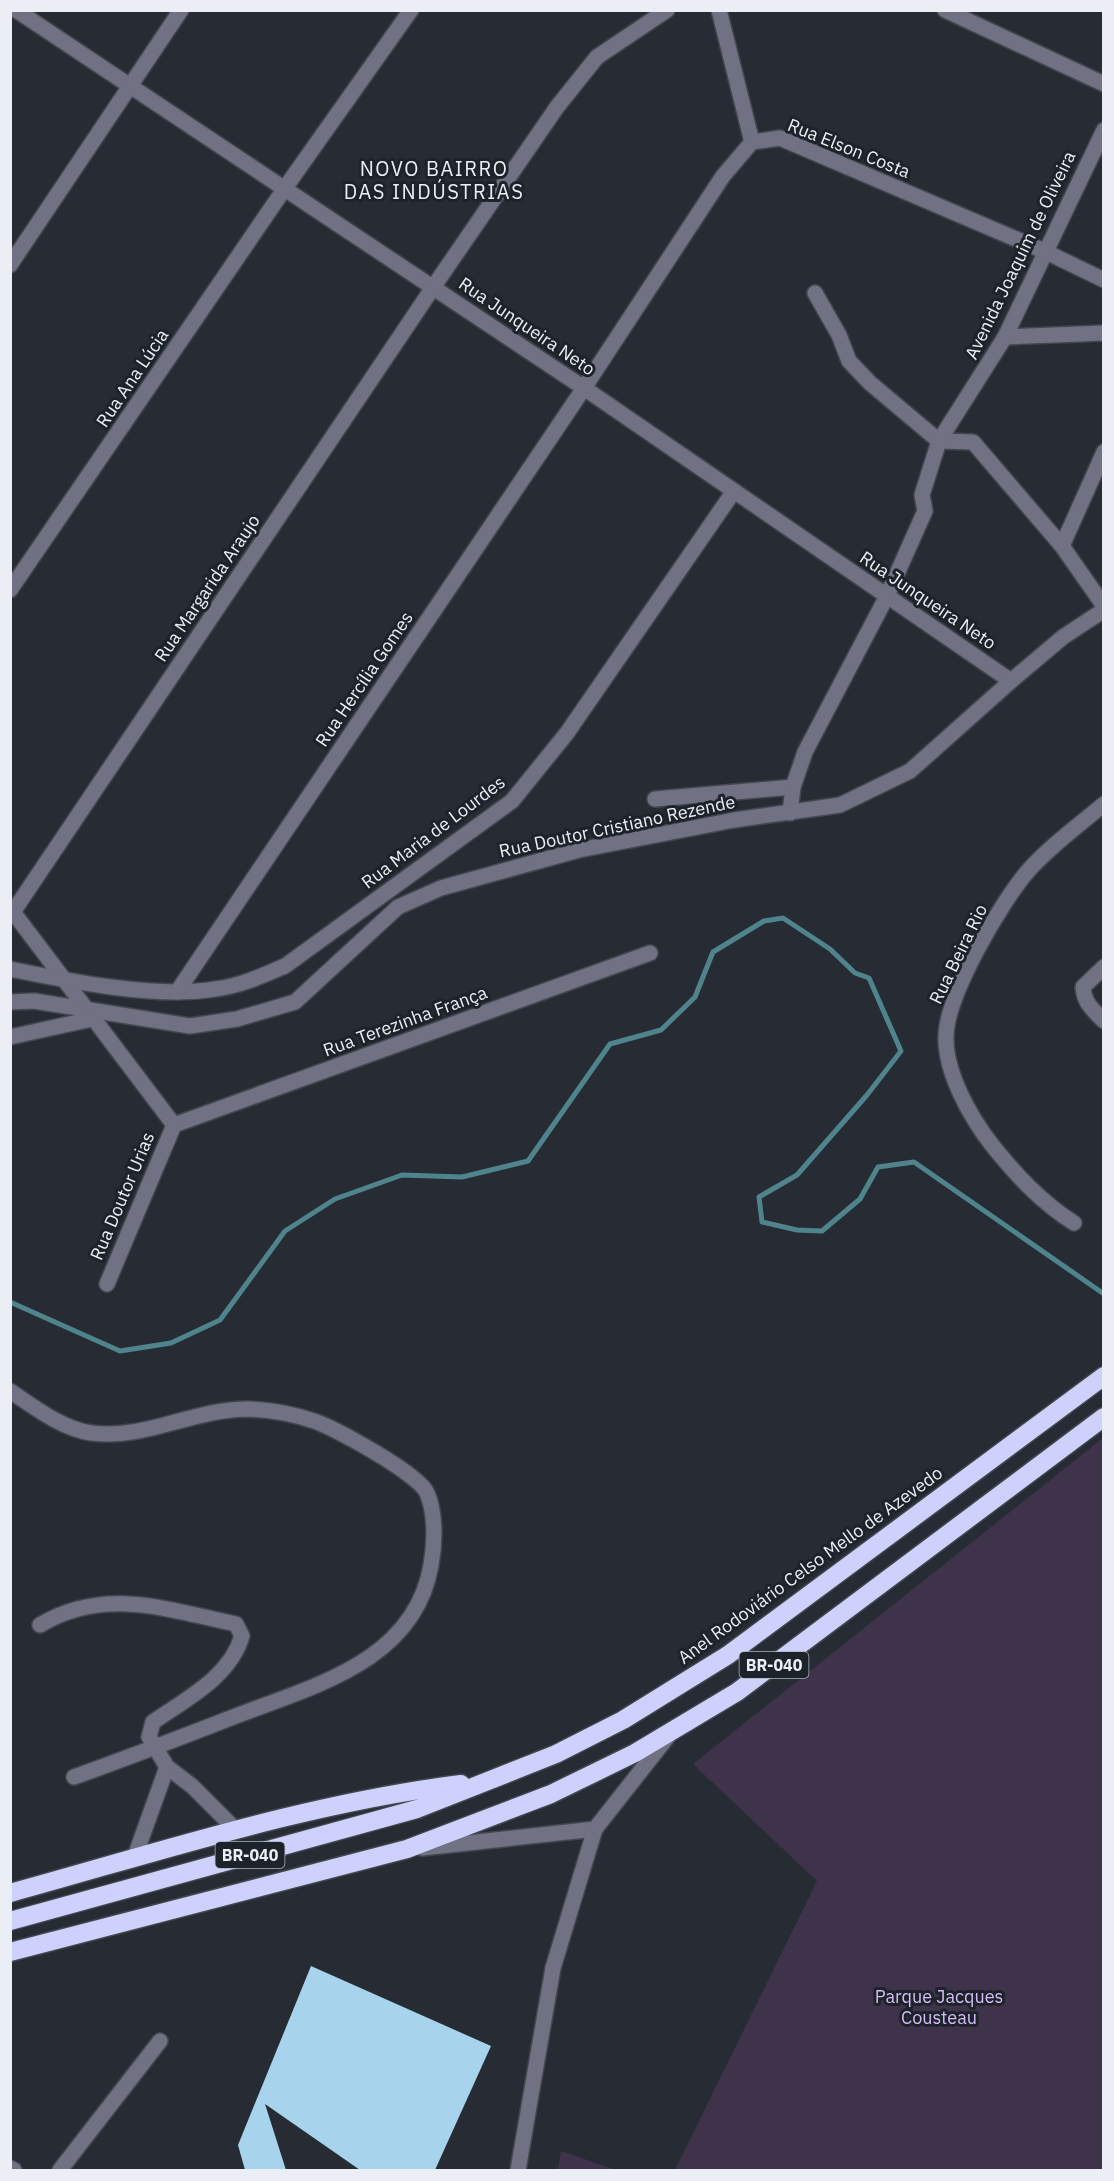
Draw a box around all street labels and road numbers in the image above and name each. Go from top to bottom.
street label: Rua Elson Costa [784,113,914,183]
street label: Avenida Joaquim de Oliveira [960,147,1081,363]
street label: Rua Junqueira Neto [454,272,600,380]
street label: Rua Ana Lúcia [91,324,173,431]
street label: Rua Margarida Araujo [149,510,265,666]
street label: Rua Junqueira Neto [855,546,1001,654]
street label: Rua Hercília Gomes [310,607,418,751]
street label: Rua Maria de Lourdes [357,770,509,894]
street label: Rua Doutor Cristiano Rezende [497,790,737,862]
street label: Rua Beira Rio [924,900,992,1008]
street label: Rua Terezinha França [320,981,490,1061]
street label: Rua Doutor Urias [85,1129,159,1263]
street label: Anel Rodoviário Celso Mello de Azevedo [673,1461,947,1669]
road number: BR-040 [740,1652,808,1678]
road number: BR-040 [216,1842,284,1868]

